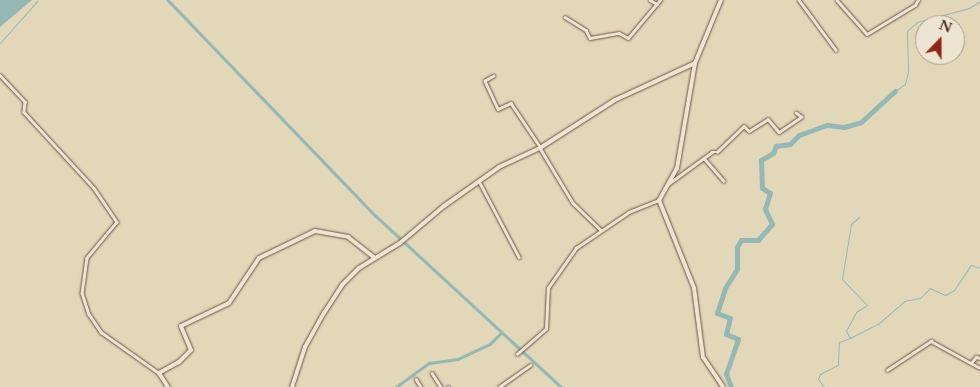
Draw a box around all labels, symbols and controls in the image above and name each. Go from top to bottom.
north arrow [915,15,965,65]
text: N [936,15,955,38]

